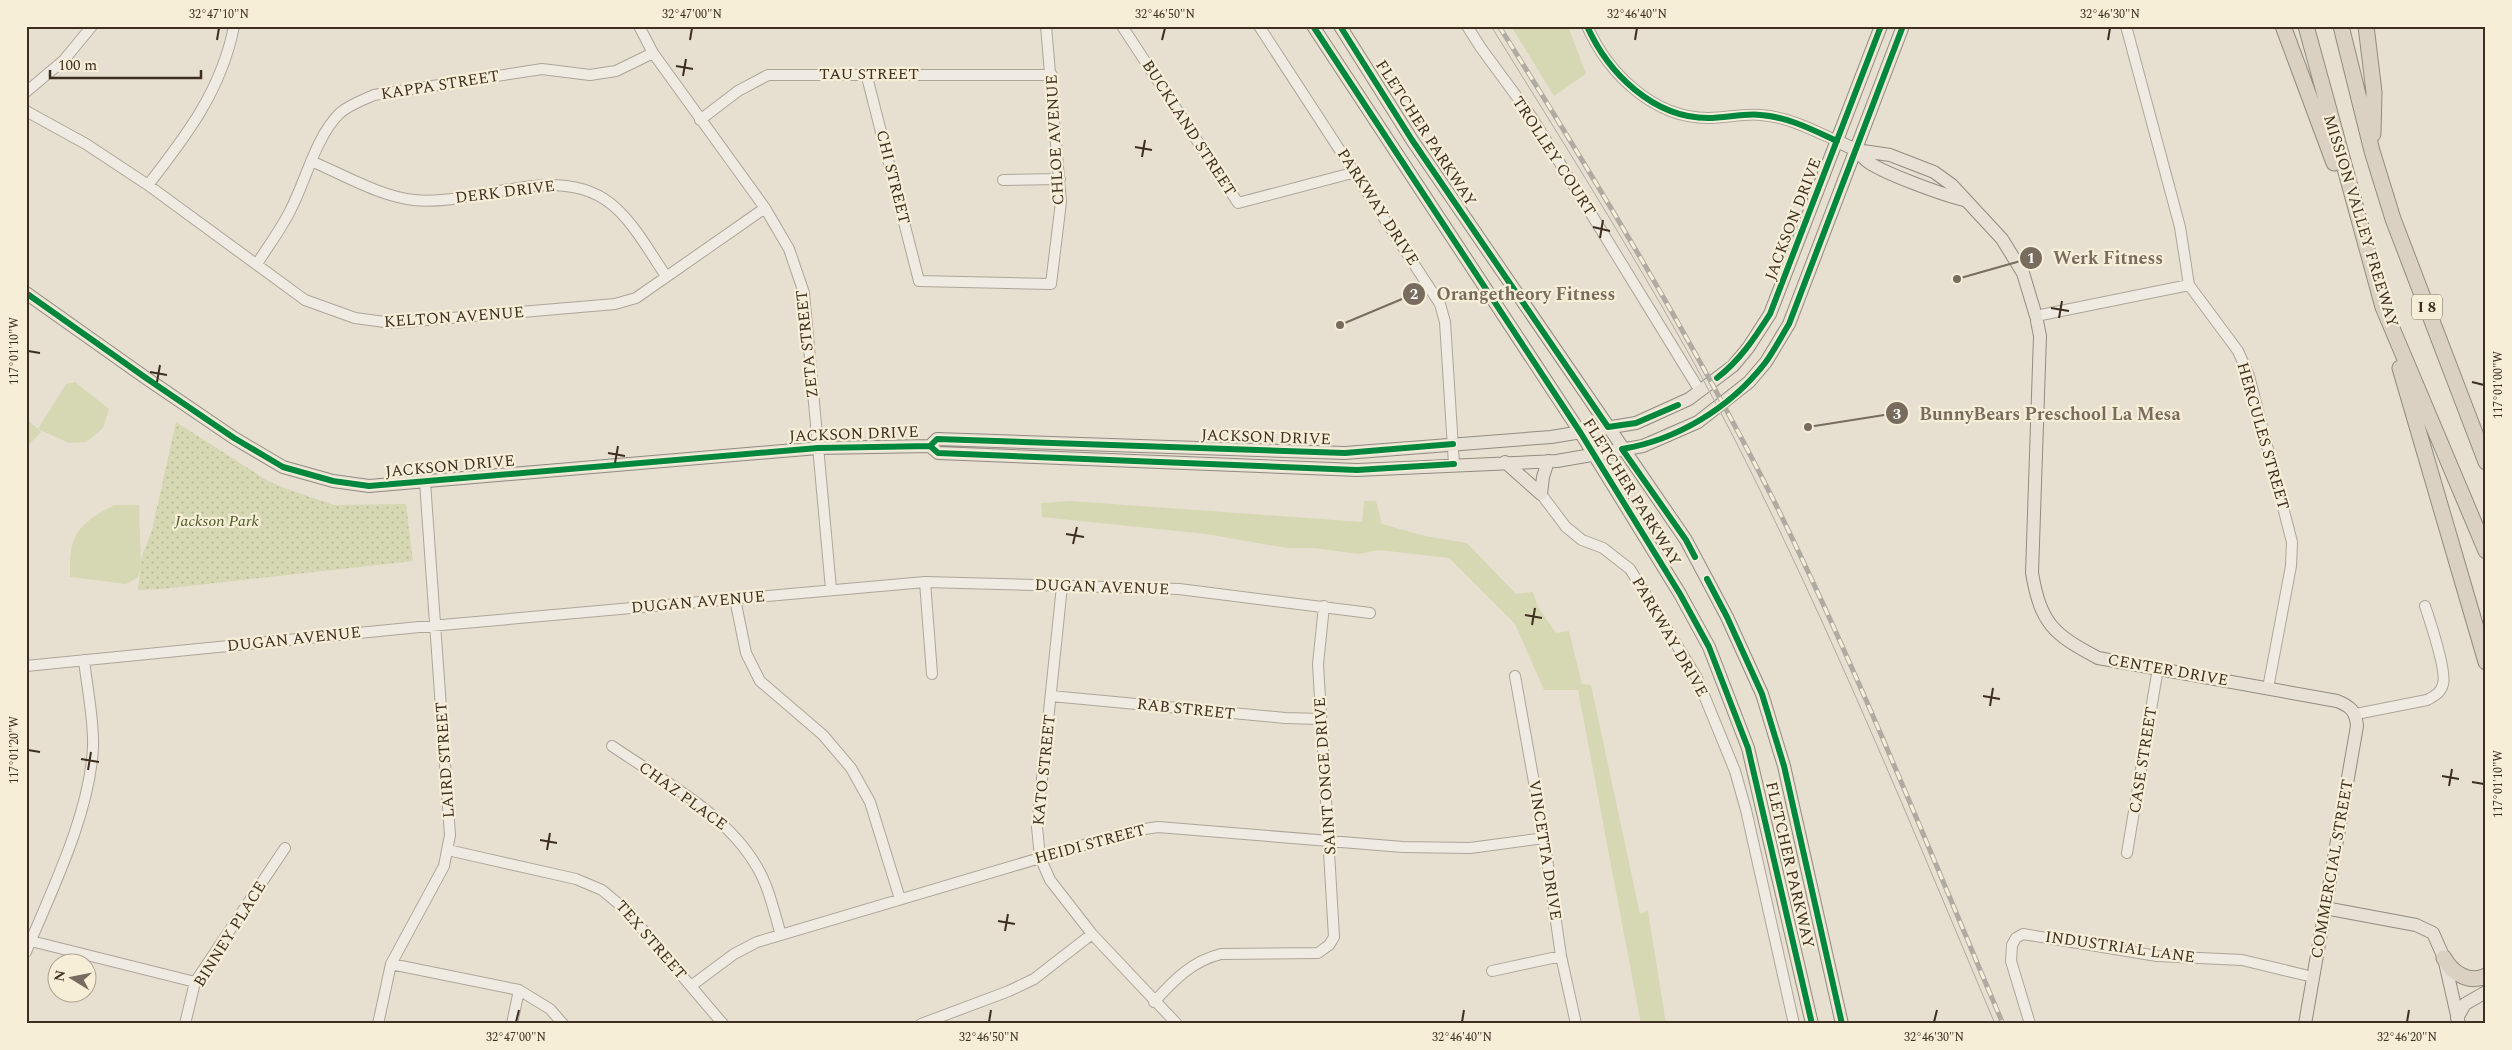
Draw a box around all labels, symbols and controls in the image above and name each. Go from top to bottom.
text: 32°47'10"N [189,5,249,24]
text: 32°47'00"N [662,5,722,24]
text: 32°46'50"N [1135,5,1195,24]
text: 32°46'40"N [1607,5,1667,24]
text: 32°46'30"N [2080,5,2140,24]
scale bar [50,48,201,80]
text: 100 m [58,54,97,77]
street label: BUCKLAND STREET [1136,55,1242,201]
street label: FLETCHER PARKWAY [1369,55,1483,211]
street label: TAU STREET [819,62,919,86]
street label: KAPPA STREET [379,64,501,106]
street label: CHLOE AVENUE [1040,74,1070,206]
street label: TROLLEY COURT [1506,91,1602,221]
street label: MISSION VALLEY FREEWAY [2317,112,2405,330]
street label: CHI STREET [870,127,916,227]
street label: PARKWAY DRIVE [1331,144,1425,270]
street label: JACKSON DRIVE [1759,154,1827,284]
street label: DERK DRIVE [454,174,556,210]
callout: Werk Fitness [2018,241,2173,274]
text: Werk Fitness [2053,245,2163,272]
text: 1 [2027,247,2035,270]
callout: Orangetheory Fitness [1401,277,1625,310]
text: Orangetheory Fitness [1437,281,1615,308]
text: 2 [1410,283,1418,306]
street label: ZETA STREET [789,289,825,399]
road number: I 8 [2412,294,2442,320]
street label: KELTON AVENUE [383,300,525,334]
text: 117°01'10"W [5,317,24,385]
text: 117°01'00"W [2489,351,2508,419]
street label: HERCULES STREET [2230,359,2296,513]
callout: BunnyBears Preschool La Mesa [1885,397,2191,430]
text: BunnyBears Preschool La Mesa [1919,401,2181,428]
text: 3 [1893,403,1901,426]
street label: FLETCHER PARKWAY [1577,413,1687,571]
street label: JACKSON DRIVE [789,420,919,448]
street label: JACKSON DRIVE [1201,423,1331,451]
street label: JACKSON DRIVE [384,448,516,484]
park label: Jackson Park [174,509,259,533]
street label: PARKWAY DRIVE [1626,572,1714,702]
street label: DUGAN AVENUE [1034,573,1170,601]
street label: DUGAN AVENUE [630,584,766,620]
street label: DUGAN AVENUE [226,620,362,658]
street label: CENTER DRIVE [2106,648,2230,692]
street label: RAB STREET [1136,692,1237,726]
street label: SAINT ONGE DRIVE [1308,696,1342,856]
street label: LAIRD STREET [429,701,461,819]
street label: CASE STREET [2123,705,2163,815]
street label: KATO STREET [1026,713,1062,827]
text: 117°01'20"W [5,716,24,784]
text: 117°01'10"W [2489,750,2508,818]
street label: CHAZ PLACE [634,756,732,836]
street label: COMMERCIAL STREET [2304,777,2360,961]
street label: VINCETTA DRIVE [1522,778,1568,922]
street label: FLETCHER PARKWAY [1759,779,1821,951]
street label: HEIDI STREET [1032,818,1148,870]
street label: BINNEY PLACE [188,876,272,992]
street label: TEX STREET [610,895,693,985]
street label: INDUSTRIAL LANE [2044,925,2196,969]
north arrow [48,952,98,1002]
text: N [48,968,71,983]
text: 32°47'00"N [486,1028,546,1047]
text: 32°46'50"N [959,1028,1019,1047]
text: 32°46'40"N [1432,1028,1492,1047]
text: 32°46'30"N [1904,1028,1964,1047]
text: 32°46'20"N [2377,1028,2437,1047]

